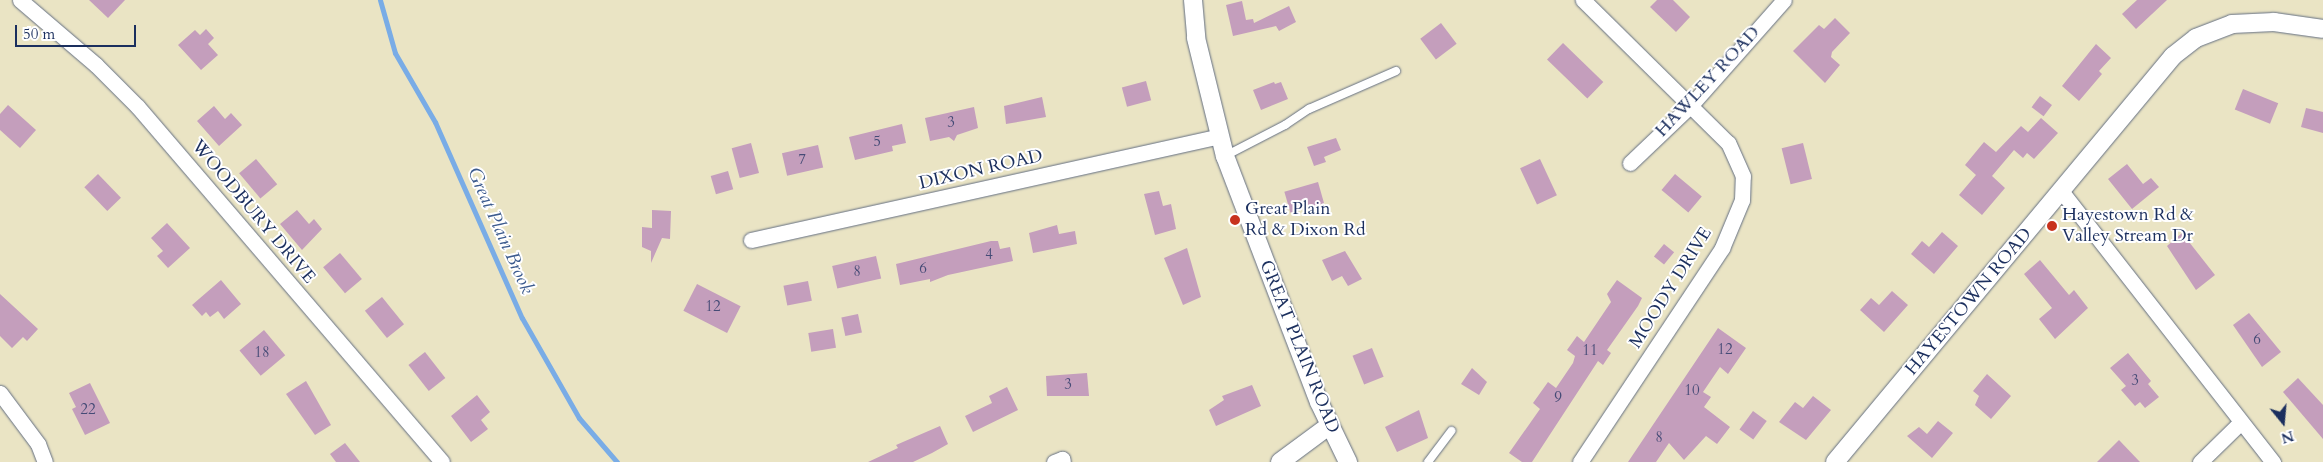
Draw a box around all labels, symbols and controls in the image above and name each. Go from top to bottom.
scale bar [18,15,139,47]
street label: HAWLEY ROAD [1651,22,1765,142]
text: 50 m [23,24,55,44]
house number: 3 [947,114,955,132]
house number: 5 [873,133,881,151]
street label: WOODBURY DRIVE [187,136,319,288]
street label: DIXON ROAD [917,145,1045,195]
house number: 7 [798,151,806,169]
water label: Great Plain Brook [462,164,538,298]
place label: Great Plain Rd & Dixon Rd [1245,199,1366,242]
place label: Hayestown Rd & Valley Stream Dr [2062,205,2194,248]
marker: Great Plain Rd & Dixon Rd [1229,214,1241,226]
marker: Hayestown Rd & Valley Stream Dr [2046,220,2058,232]
street label: MOODY DRIVE [1625,224,1717,352]
street label: HAYESTOWN ROAD [1901,224,2037,380]
house number: 4 [985,246,993,264]
street label: GREAT PLAIN ROAD [1254,257,1344,437]
house number: 6 [919,260,927,278]
house number: 8 [853,263,861,281]
house number: 12 [705,298,721,316]
house number: 6 [2253,331,2261,349]
house number: 12 [1717,341,1733,359]
house number: 11 [1582,342,1598,360]
house number: 18 [254,344,270,362]
house number: 3 [2131,372,2139,390]
house number: 3 [1064,376,1072,394]
house number: 10 [1684,382,1700,400]
house number: 9 [1554,389,1562,407]
north arrow [2258,397,2308,447]
house number: 22 [80,401,96,419]
text: N [2279,426,2296,448]
house number: 8 [1655,429,1663,447]

